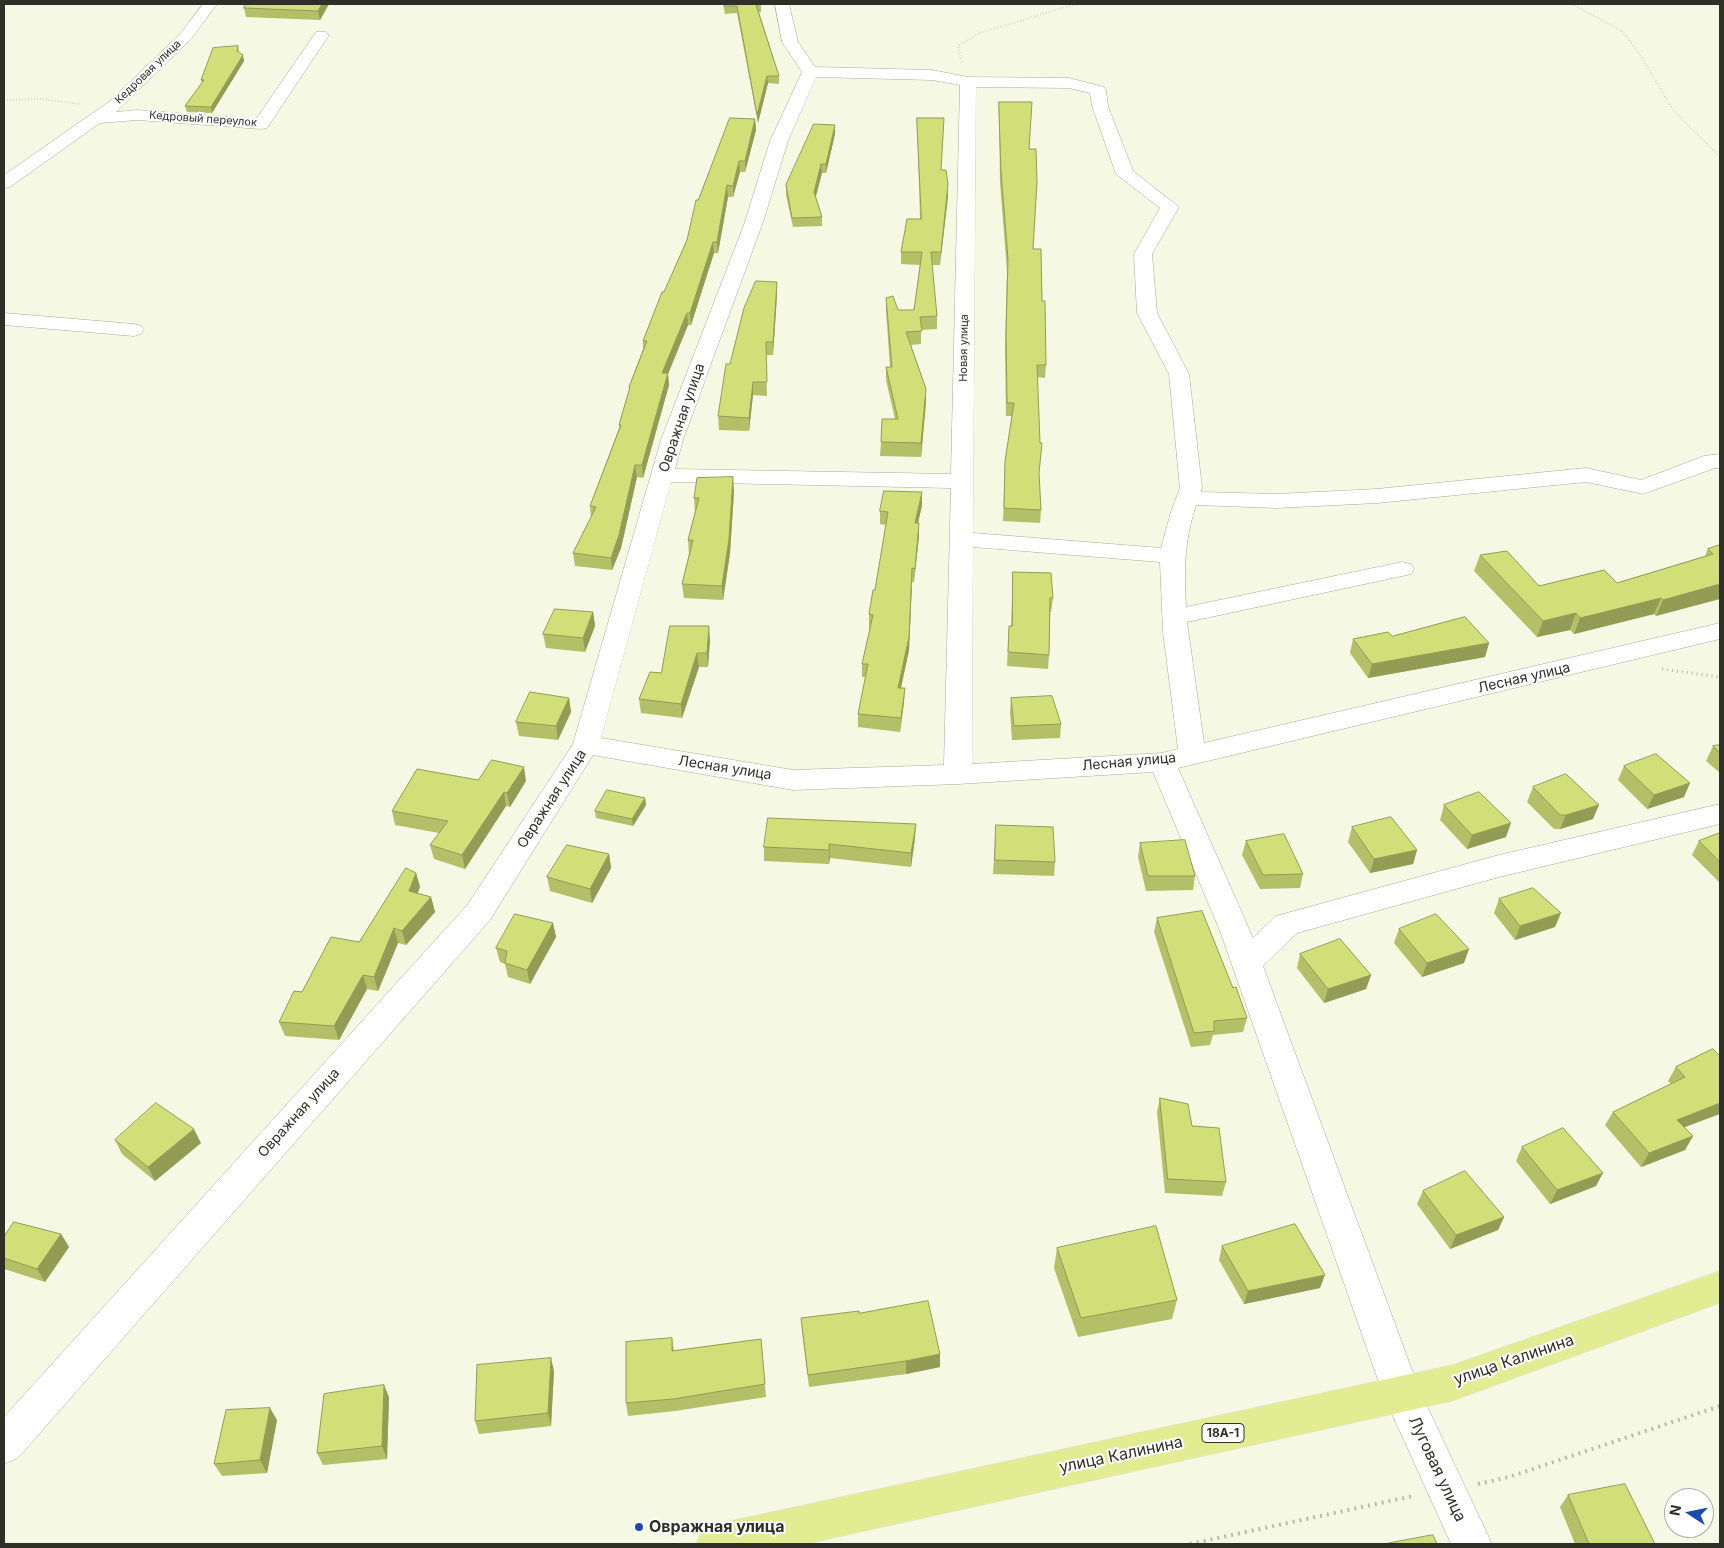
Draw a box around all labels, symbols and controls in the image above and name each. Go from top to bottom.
street label: Кедровая улица [112,37,184,107]
street label: Кедровый переулок [149,109,257,129]
street label: Новая улица [957,314,971,382]
street label: Овражная улица [655,361,709,475]
street label: Лесная улица [1476,659,1572,697]
street label: Овражная улица [514,747,590,851]
street label: Лесная улица [1081,750,1177,774]
street label: Лесная улица [677,752,773,784]
street label: Овражная улица [255,1065,343,1161]
street label: улица Калинина [1451,1330,1577,1390]
street label: Луговая улица [1404,1413,1470,1525]
road number: 18А-1 [1202,1424,1244,1442]
street label: улица Калинина [1058,1433,1184,1477]
north arrow [1664,1488,1714,1538]
text: N [1665,1503,1684,1517]
place label: Овражная улица [649,1517,785,1537]
marker: Овражная улица [633,1521,645,1533]

